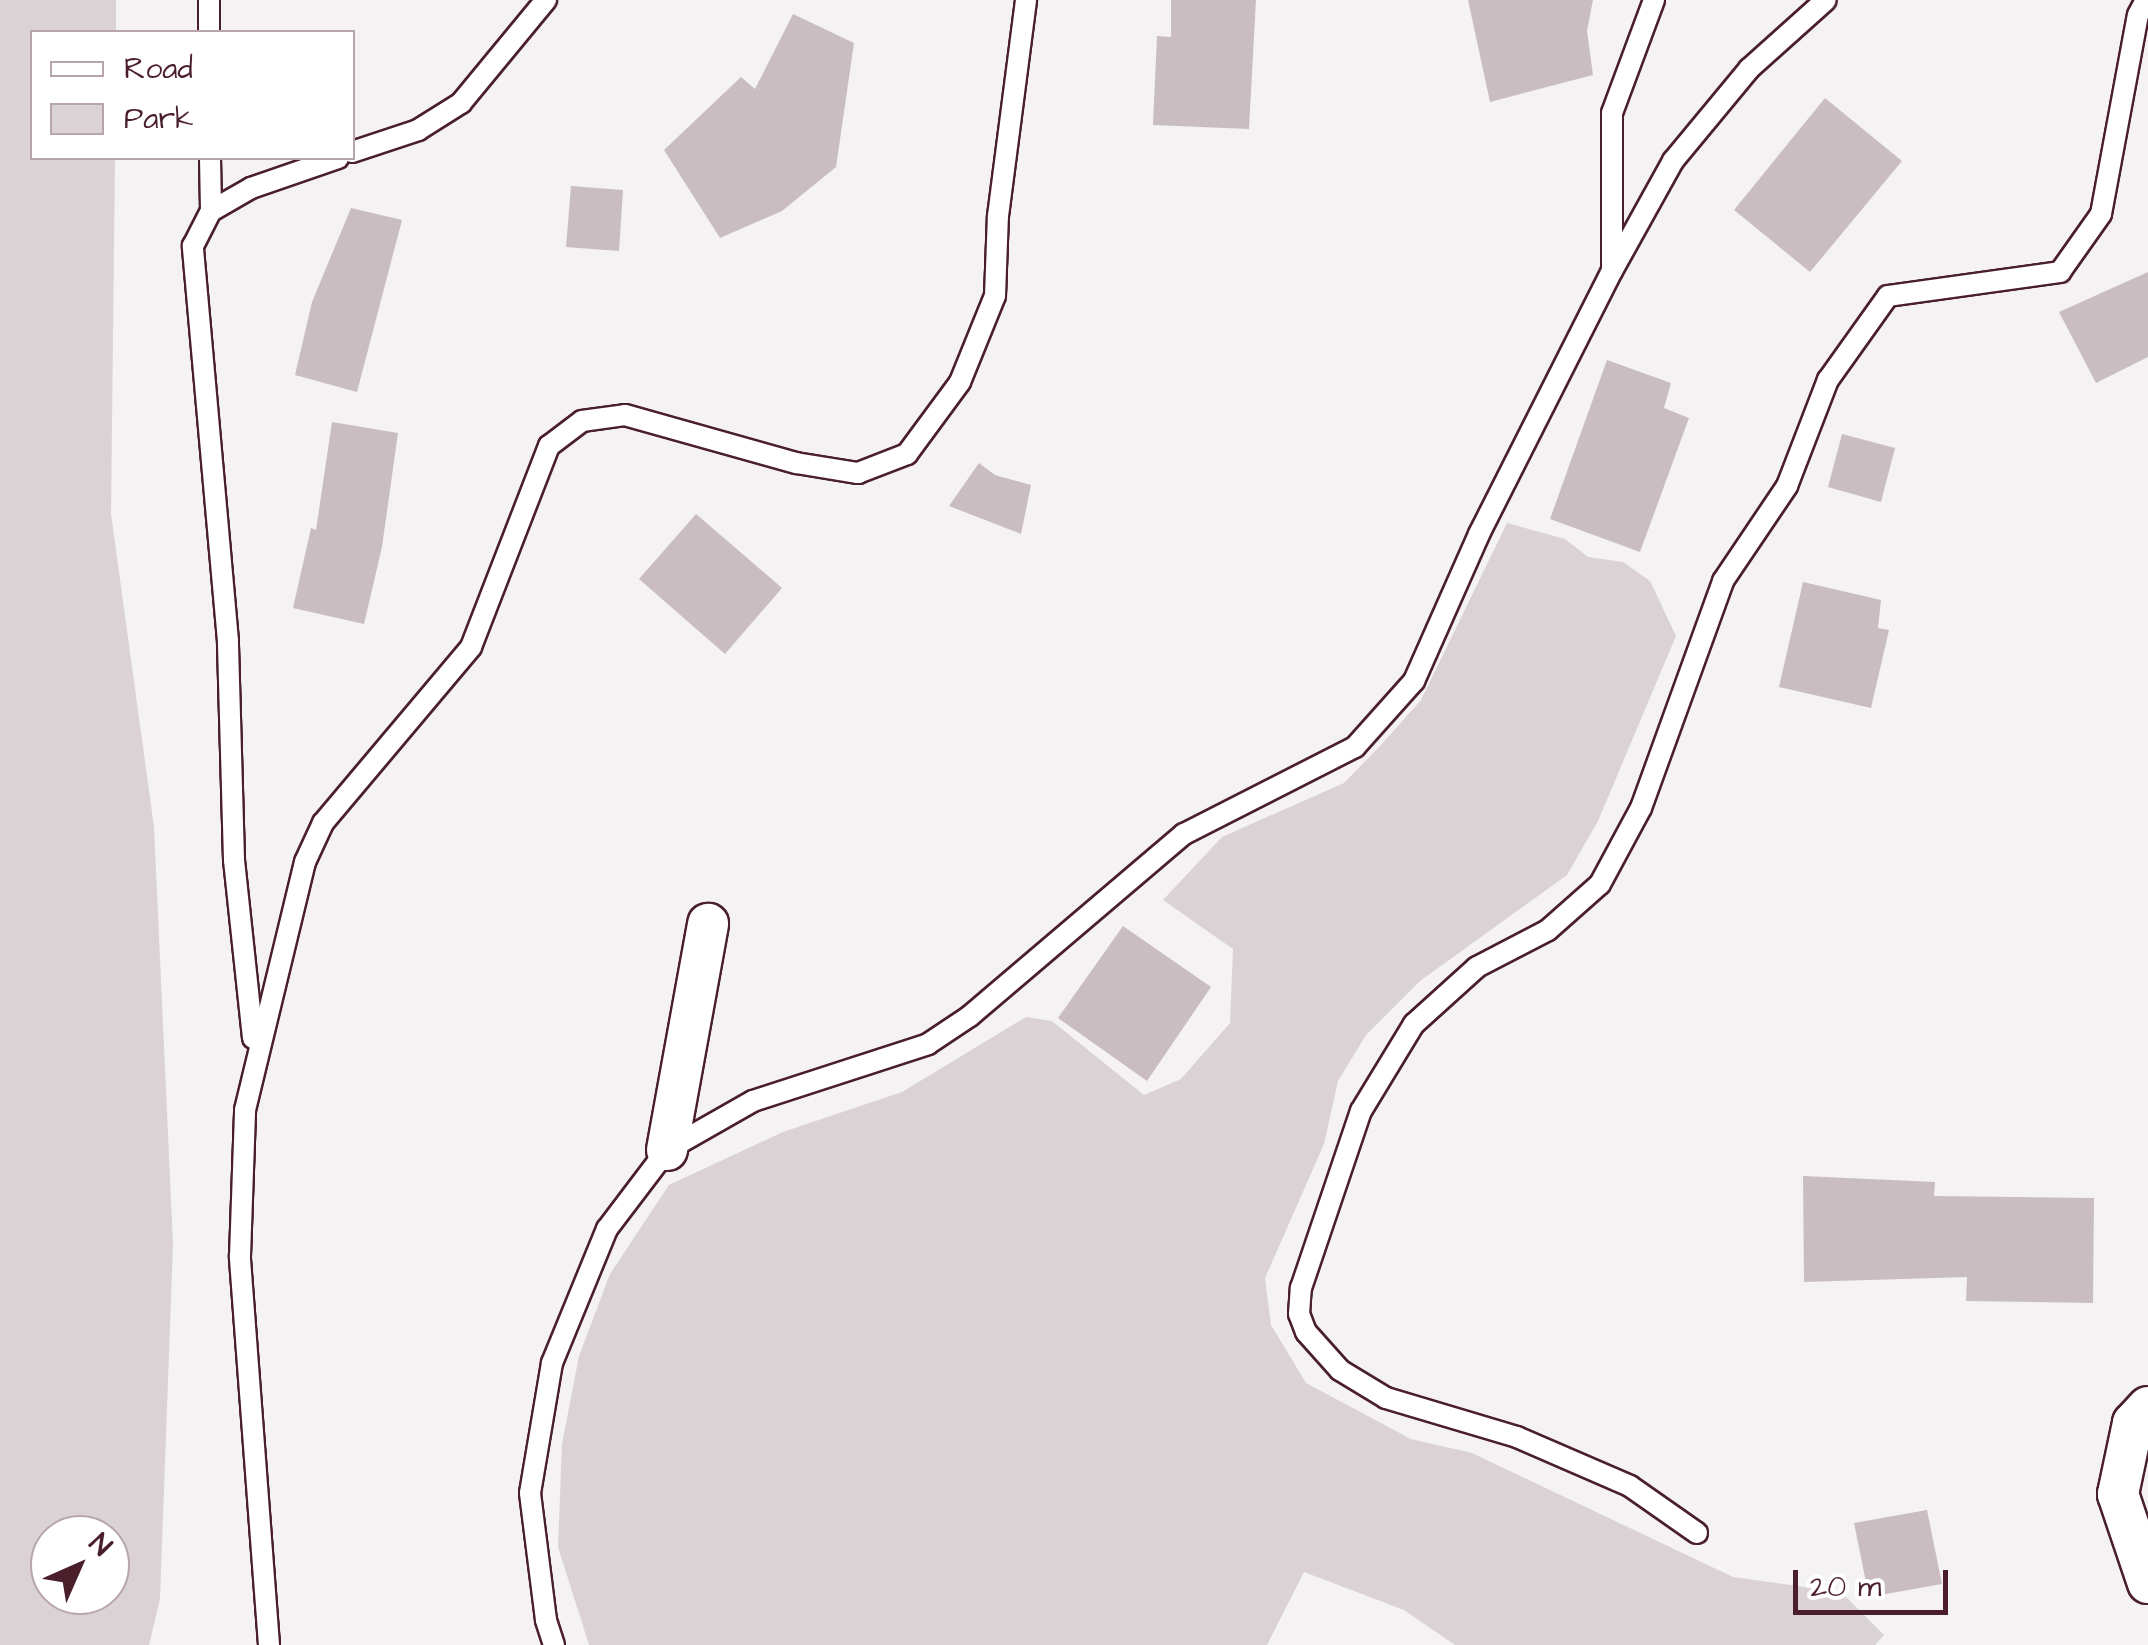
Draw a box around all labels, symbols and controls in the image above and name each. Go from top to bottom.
legend [30,30,355,160]
text: Road [124,48,193,90]
text: Park [124,98,193,140]
north arrow [30,1515,130,1615]
text: N [80,1525,120,1565]
scale bar [1798,1550,1953,1612]
text: 20 m [1810,1566,1881,1608]

